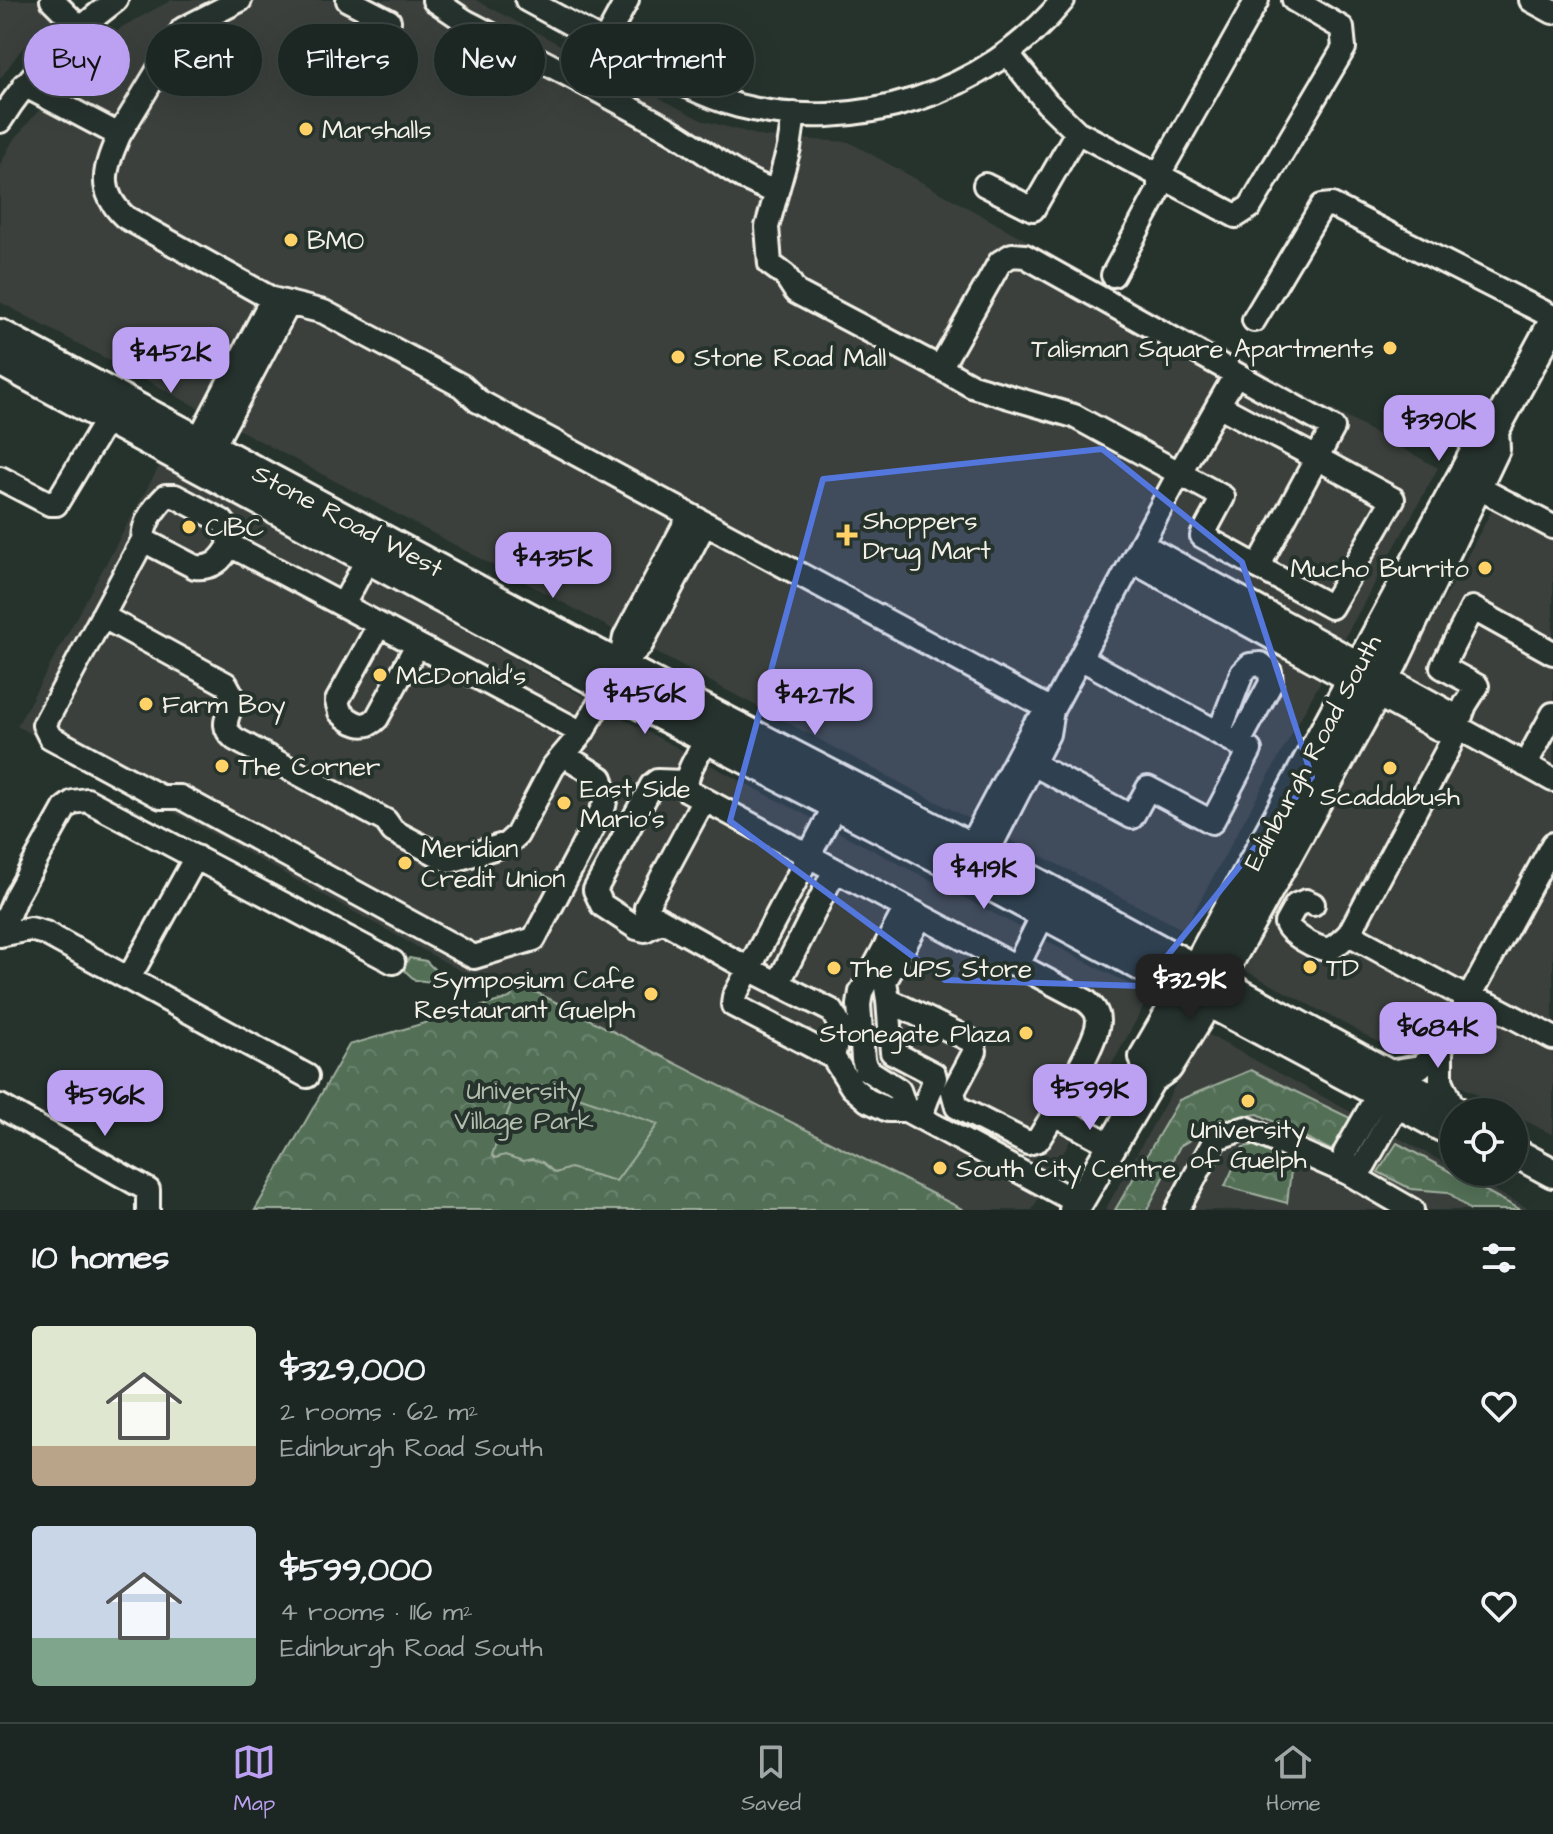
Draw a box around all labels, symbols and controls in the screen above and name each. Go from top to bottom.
chip: Buy [24,24,130,96]
chip: Rent [146,24,262,96]
chip: Filters [278,24,418,96]
chip: New [434,24,545,96]
chip: Apartment [561,24,754,96]
place label: Marshalls [322,112,431,148]
marker: Marshalls [297,120,315,138]
place label: BMO [307,223,364,259]
marker: BMO [282,231,300,249]
pin: $452K [115,327,227,395]
place label: Talisman Square Apartments [1031,331,1374,367]
text: $452K [130,335,212,371]
marker: Talisman Square Apartments [1381,339,1399,357]
place label: Stone Road Mall [694,340,886,376]
marker: Stone Road Mall [669,348,687,366]
pin: $390K [1383,395,1495,463]
text: $390K [1402,403,1476,439]
street label: Stone Road West [246,455,450,587]
place label: Shoppers Drug Mart [863,503,991,571]
place label: CIBC [205,510,264,546]
marker: CIBC [180,518,198,536]
marker: Shoppers Drug Mart [838,526,856,544]
pin: $435K [497,532,609,600]
text: $435K [513,540,593,576]
place label: Mucho Burrito [1290,551,1469,587]
marker: Mucho Burrito [1476,559,1494,577]
street label: Edinburgh Road South [1235,628,1392,878]
place label: McDonald's [396,658,526,694]
marker: McDonald's [371,666,389,684]
pin: $456K [589,668,701,736]
pin: $427K [759,669,871,737]
text: $456K [604,676,686,712]
text: $427K [776,677,854,713]
place label: Farm Boy [162,687,286,725]
marker: Farm Boy [137,695,155,713]
place label: The Corner [238,749,380,785]
marker: The Corner [213,757,231,775]
marker: Scaddabush [1381,759,1399,777]
place label: East Side Mario's [580,771,691,837]
place label: Scaddabush [1320,779,1460,815]
marker: East Side Mario's [555,794,573,812]
place label: Meridian Credit Union [421,831,565,897]
pin: $419K [928,843,1040,911]
text: $419K [951,851,1017,887]
marker: Meridian Credit Union [396,854,414,872]
place label: TD [1326,950,1359,986]
place label: The UPS Store [850,951,1032,987]
pin: $329K [1134,954,1246,1022]
marker: TD [1301,958,1319,976]
marker: The UPS Store [825,959,843,977]
place label: Symposium Cafe Restaurant Guelph [414,962,635,1028]
text: $329K [1153,962,1227,998]
marker: Symposium Cafe Restaurant Guelph [642,985,660,1003]
pin: $684K [1382,1002,1494,1070]
text: $684K [1397,1010,1479,1046]
place label: Stonegate Plaza [819,1016,1010,1054]
marker: Stonegate Plaza [1017,1024,1035,1042]
pin: $599K [1034,1064,1146,1132]
pin: $596K [49,1070,161,1138]
text: $599K [1051,1072,1129,1108]
park label: University Village Park [454,1073,594,1141]
text: $596K [65,1078,145,1114]
marker: University of Guelph [1239,1092,1257,1110]
map controls [1440,1098,1528,1186]
button: locate [1440,1098,1528,1186]
place label: University of Guelph [1189,1112,1307,1178]
place label: South City Centre [956,1151,1176,1189]
marker: South City Centre [931,1159,949,1177]
text: 10 homes [32,1234,169,1282]
icon: filters [1477,1236,1521,1280]
text: $329,000 [280,1346,425,1394]
icon: home [96,1358,192,1454]
icon: heart [1477,1384,1521,1428]
text: 2 rooms · 62 m² [280,1394,478,1430]
text: Edinburgh Road South [280,1430,543,1466]
text: $599,000 [280,1546,432,1594]
icon: home [96,1558,192,1654]
icon: heart [1477,1584,1521,1628]
text: 4 rooms · 116 m² [280,1594,473,1630]
text: Edinburgh Road South [280,1630,543,1666]
tab: Map [232,1740,276,1819]
tab: Saved [741,1740,801,1819]
tab: Home [1266,1740,1321,1819]

